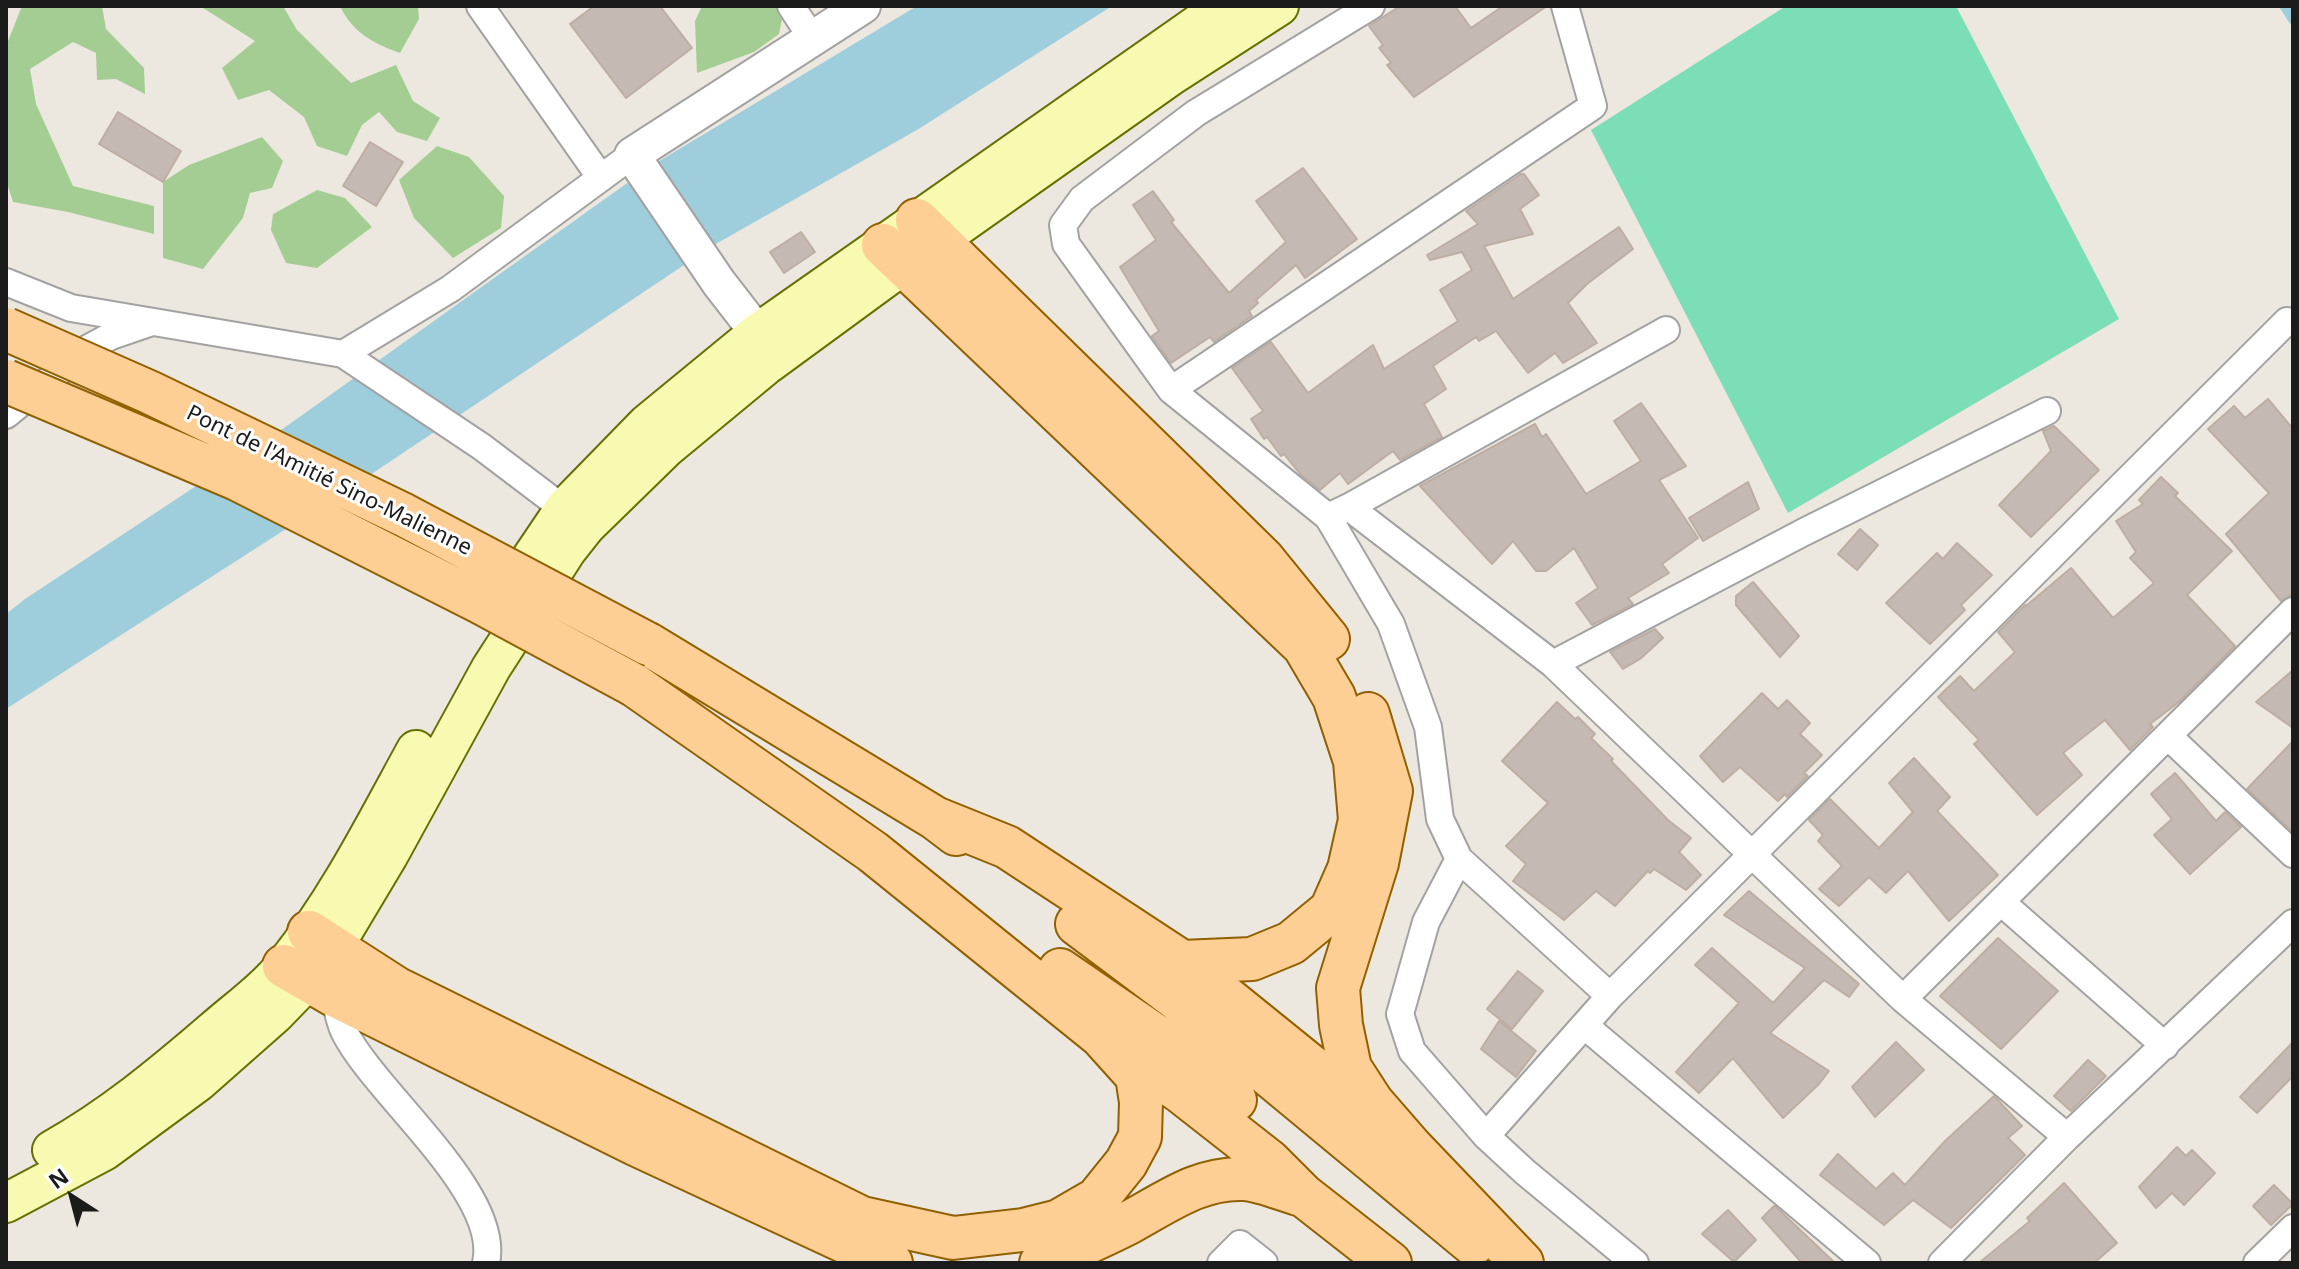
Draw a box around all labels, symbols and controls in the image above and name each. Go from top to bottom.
street label: Pont de l'Amitié Sino-Malienne [182,400,476,562]
north arrow [32,1157,112,1237]
text: N [42,1160,74,1195]

